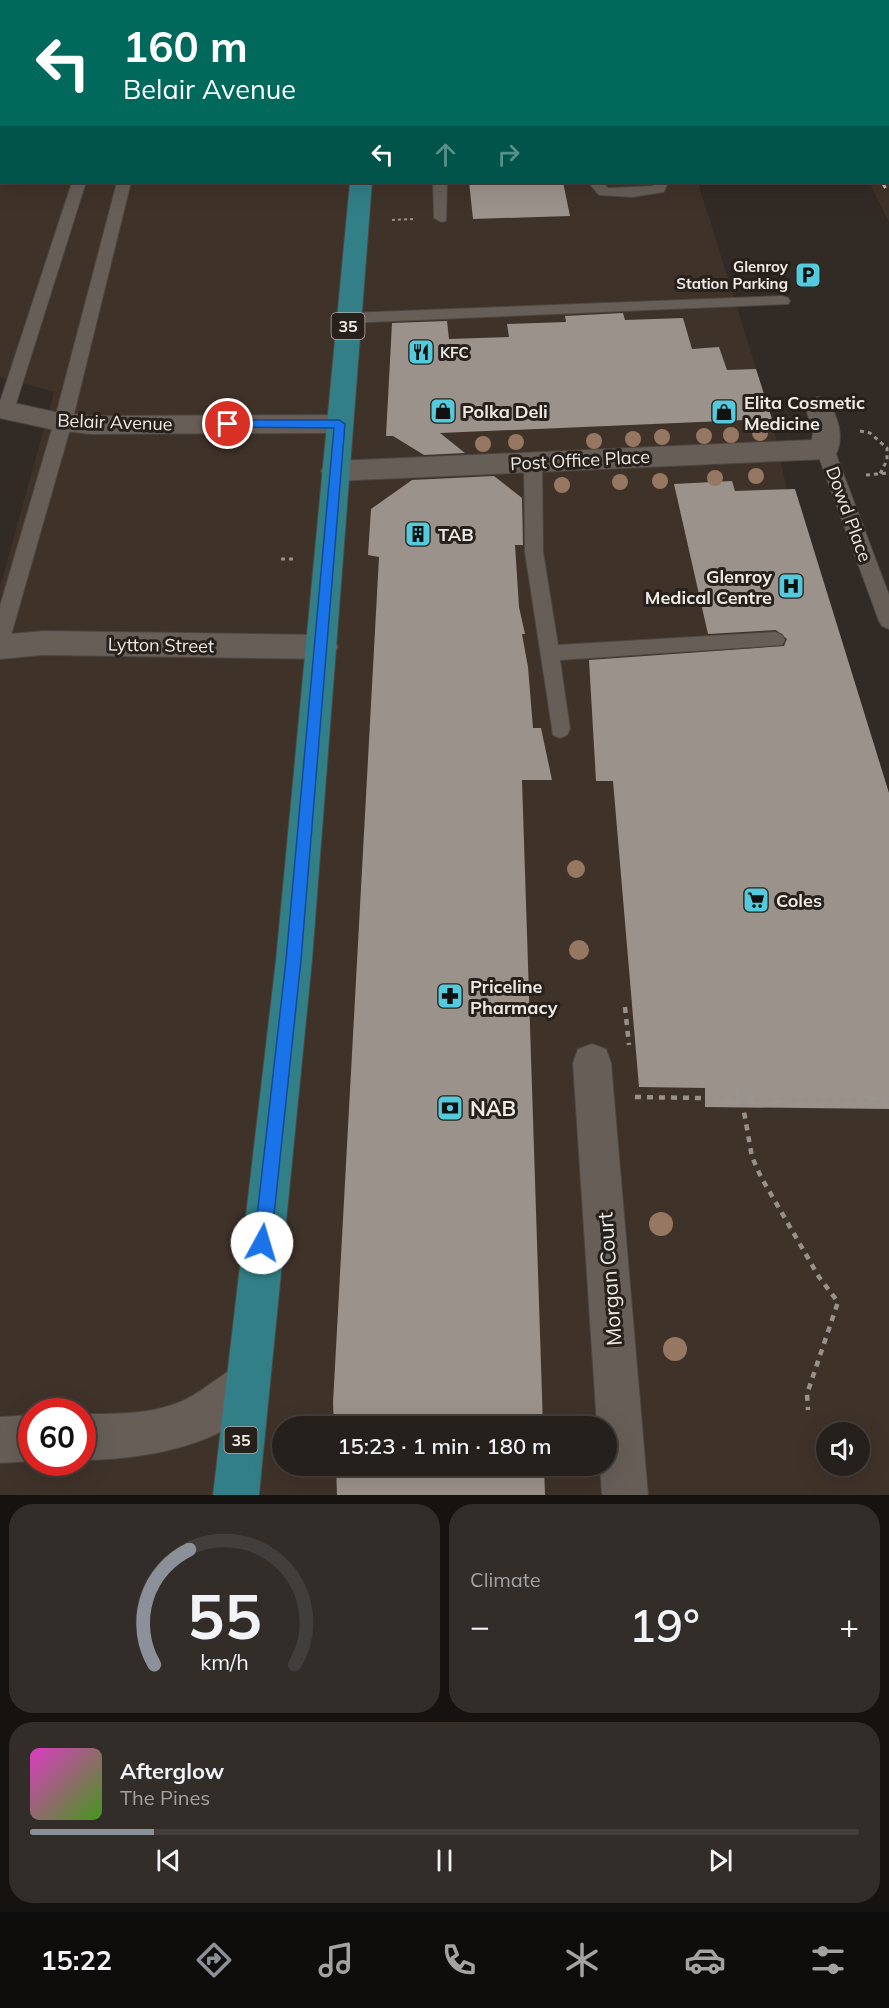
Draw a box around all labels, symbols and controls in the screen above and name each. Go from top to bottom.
text: 160 m [123,20,248,73]
icon: left [24,24,102,102]
text: Belair Avenue [123,72,296,106]
icon: left [366,138,399,171]
icon: ahead [429,138,462,171]
icon: right [492,138,525,171]
place label: Glenroy Station Parking [676,257,789,293]
parking icon: Glenroy Station Parking [793,260,823,290]
road number: 35 [332,313,364,339]
restaurant icon: KFC [406,337,436,367]
place label: KFC [440,343,469,362]
place label: Elita Cosmetic Medicine [744,391,865,435]
shop icon: Polka Deli [428,396,458,426]
shop icon: Elita Cosmetic Medicine [709,397,739,427]
pin [202,398,253,449]
place label: Polka Deli [462,400,548,423]
icon: arrive [211,407,244,440]
street label: Belair Avenue [57,408,173,436]
street label: Post Office Place [509,445,651,475]
street label: Dowd Place [821,463,877,565]
building icon: TAB [403,519,433,549]
place label: TAB [438,523,474,546]
place label: Glenroy Medical Centre [645,565,772,609]
hospital icon: Glenroy Medical Centre [776,571,806,601]
street label: Lytton Street [108,633,214,657]
supermarket icon: Coles [741,885,771,915]
place label: Coles [776,889,822,912]
place label: Priceline Pharmacy [470,975,558,1019]
pharmacy icon: Priceline Pharmacy [435,981,465,1011]
bank icon: NAB [435,1093,465,1123]
place label: NAB [470,1095,516,1121]
position arrow [230,1211,294,1275]
street label: Morgan Court [591,1211,627,1347]
speed limit sign: 60 [18,1398,96,1476]
map controls [816,1422,870,1476]
button: sound [816,1422,870,1476]
road number: 35 [224,1427,258,1453]
text: 15:23 · 1 min · 180 m [337,1432,552,1460]
text: Climate [470,1567,541,1592]
text: 55 [187,1576,262,1655]
text: 19° [629,1597,700,1653]
text: − [470,1605,490,1646]
text: + [839,1605,859,1646]
text: km/h [200,1649,249,1676]
text: Afterglow [120,1757,224,1785]
text: The Pines [120,1785,210,1810]
icon: previous [152,1844,185,1877]
icon: pause [428,1844,461,1877]
icon: next [704,1844,737,1877]
icon: directions [193,1939,235,1981]
icon: music [315,1939,357,1981]
icon: phone [438,1939,480,1981]
icon: climate [561,1939,603,1981]
icon: car [684,1939,726,1981]
icon: filters [807,1939,849,1981]
text: 15:22 [40,1943,112,1977]

